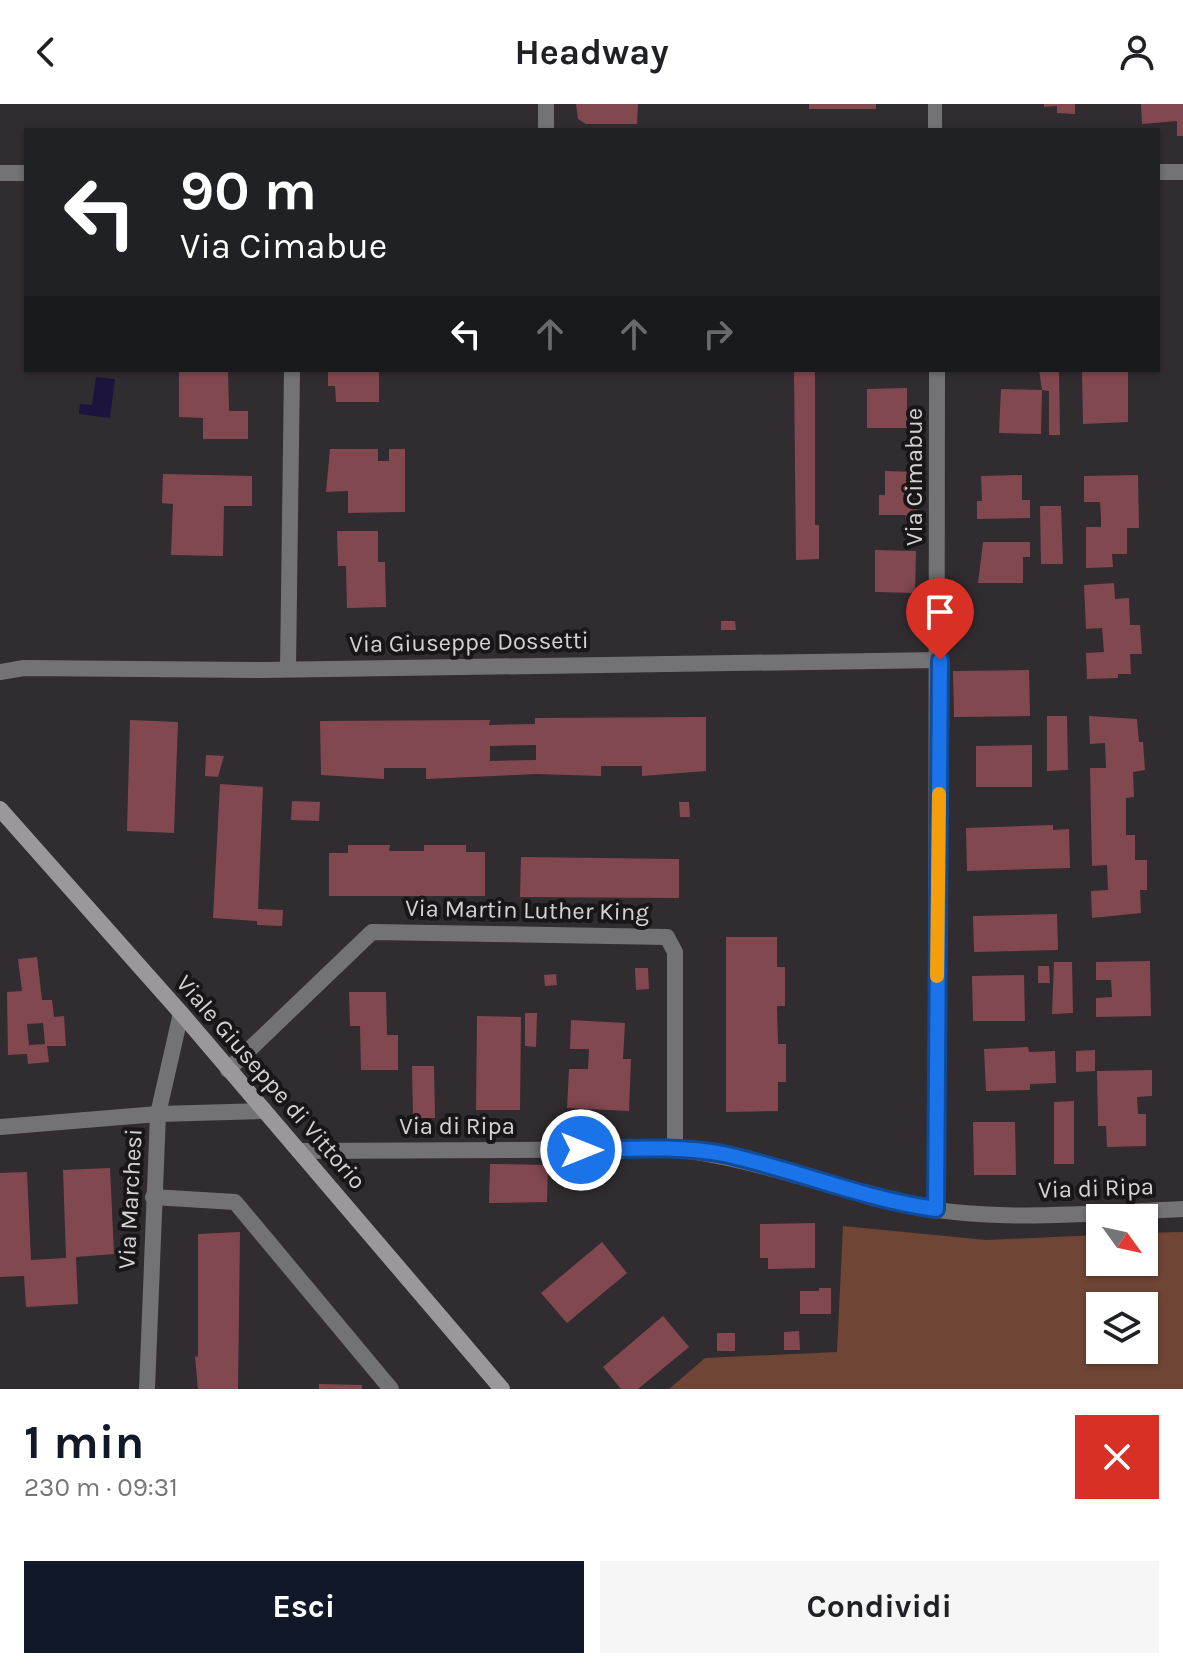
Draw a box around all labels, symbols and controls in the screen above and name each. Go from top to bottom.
icon: back [24,30,68,74]
icon: person [1115,30,1159,74]
text: Headway [514,31,669,73]
text: 90 m [180,158,317,223]
icon: left [48,160,152,264]
text: Via Cimabue [180,225,387,267]
icon: left [444,312,488,356]
icon: ahead [528,312,572,356]
icon: ahead [612,312,656,356]
icon: right [696,312,740,356]
street label: Via Cimabue [900,408,928,546]
pin [906,578,974,660]
icon: arrive [918,590,962,634]
street label: Via Giuseppe Dossetti [349,626,589,658]
street label: Via Martin Luther King [405,894,650,926]
street label: Viale Giuseppe di Vittorio [170,969,372,1195]
position arrow [539,1108,623,1192]
street label: Via di Ripa [399,1112,515,1140]
street label: Via Marchesi [112,1128,148,1270]
street label: Via di Ripa [1038,1172,1154,1204]
north arrow [1086,1204,1158,1276]
map controls [1086,1204,1158,1364]
button: layers [1086,1292,1158,1364]
text: 1 min [24,1414,144,1470]
button: close [1075,1415,1159,1499]
text: 230 m · 09:31 [24,1472,178,1503]
button: Esci [24,1561,584,1653]
button: Condividi [600,1561,1159,1653]

